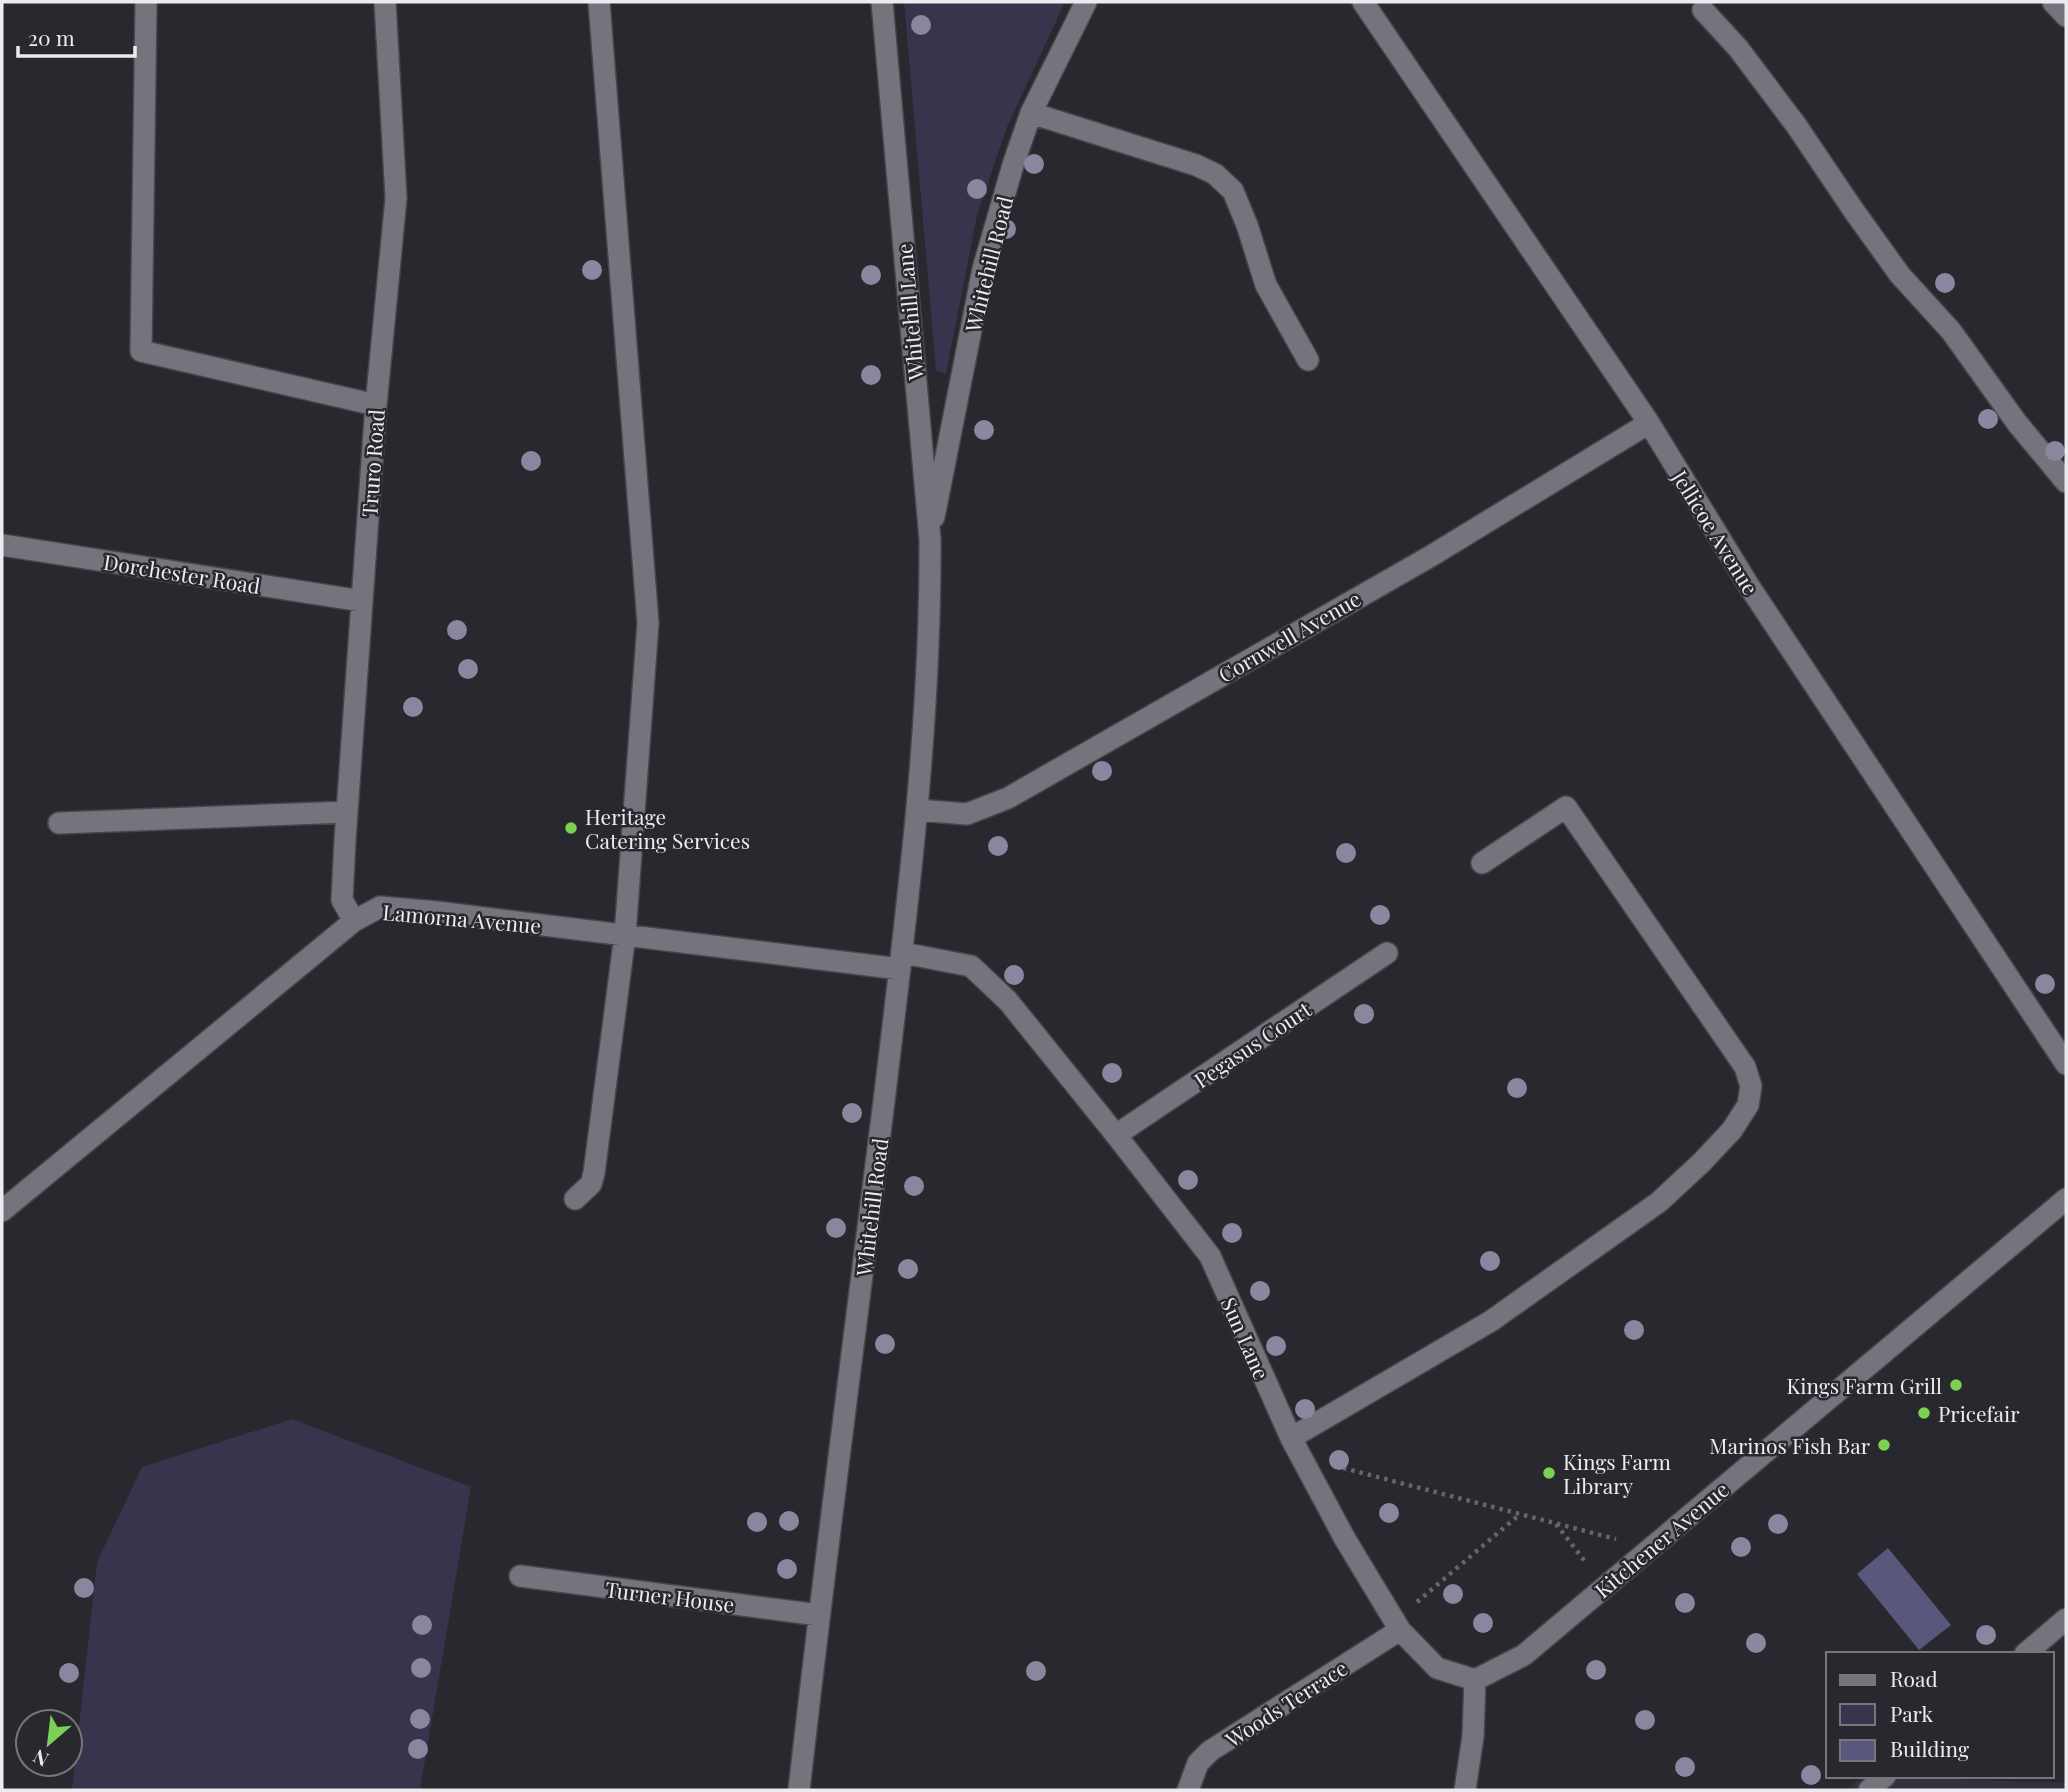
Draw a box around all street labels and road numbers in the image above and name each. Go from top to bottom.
street label: Whitehill Road [957,193,1018,336]
street label: Whitehill Lane [889,242,929,383]
street label: Truro Road [354,408,390,518]
street label: Jellicoe Avenue [1666,464,1765,599]
street label: Dorchester Road [102,547,262,599]
street label: Cornwell Avenue [1213,584,1365,688]
street label: Lamorna Avenue [382,897,542,939]
street label: Pegasus Court [1188,994,1316,1093]
street label: Whitehill Road [849,1136,893,1279]
street label: Sun Lane [1215,1292,1277,1384]
street label: Kitchener Avenue [1588,1475,1734,1603]
street label: Turner House [604,1574,736,1618]
street label: Woods Terrace [1219,1653,1352,1753]

